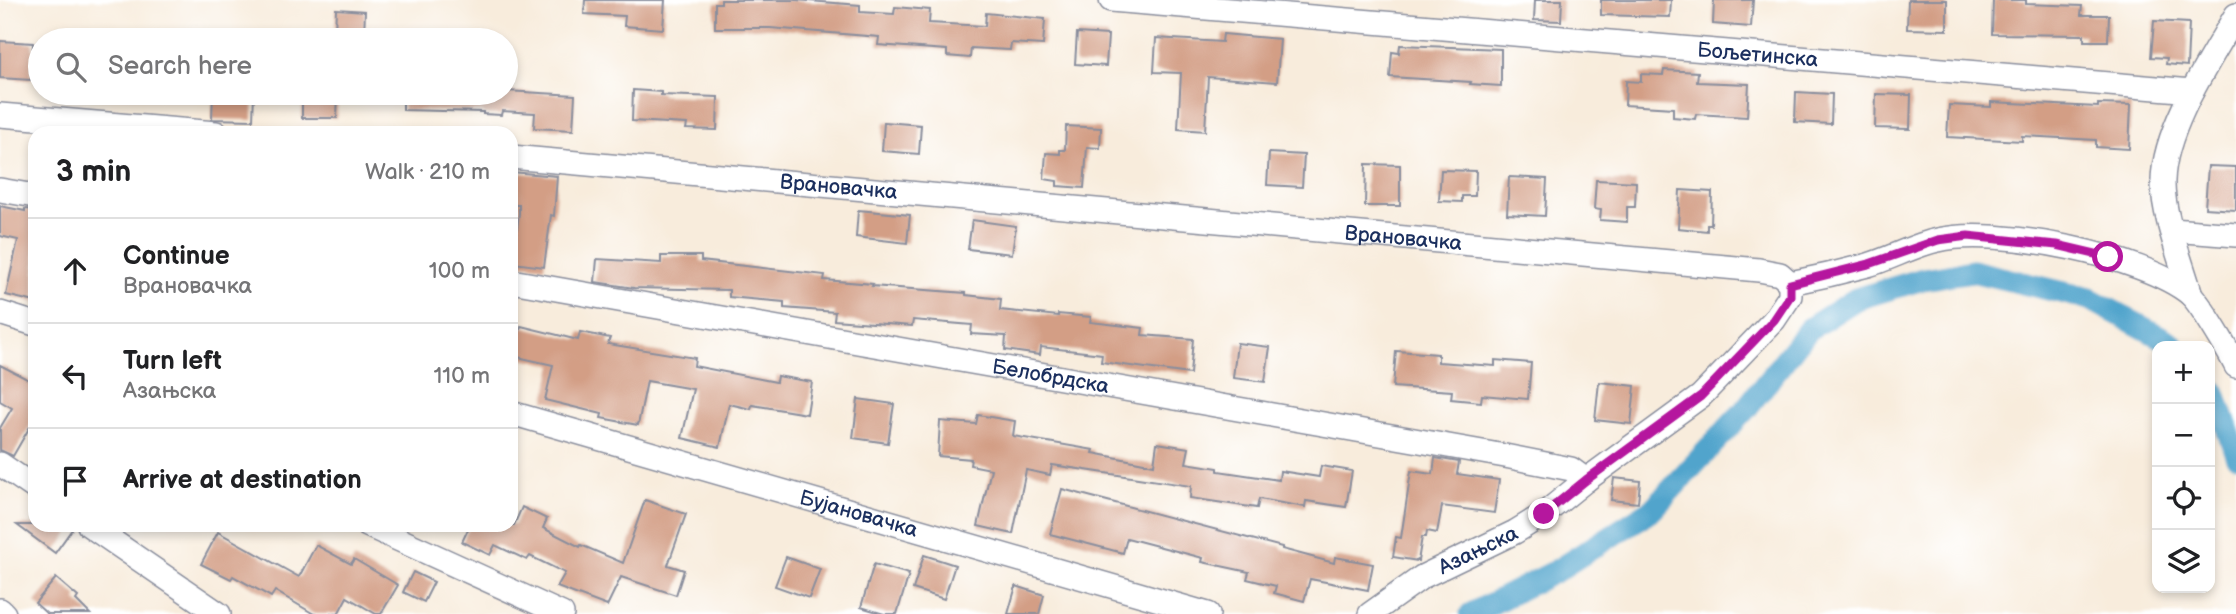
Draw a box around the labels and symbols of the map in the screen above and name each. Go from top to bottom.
street label: Бољетинска [1696,37,1820,73]
street label: Врановачка [779,169,899,205]
street label: Врановачка [1343,221,1464,256]
route start [2092,241,2123,272]
street label: Белобрдска [990,354,1112,399]
street label: Бујановачка [797,485,921,543]
route end [1528,498,1559,529]
street label: Азањска [1433,520,1523,581]

